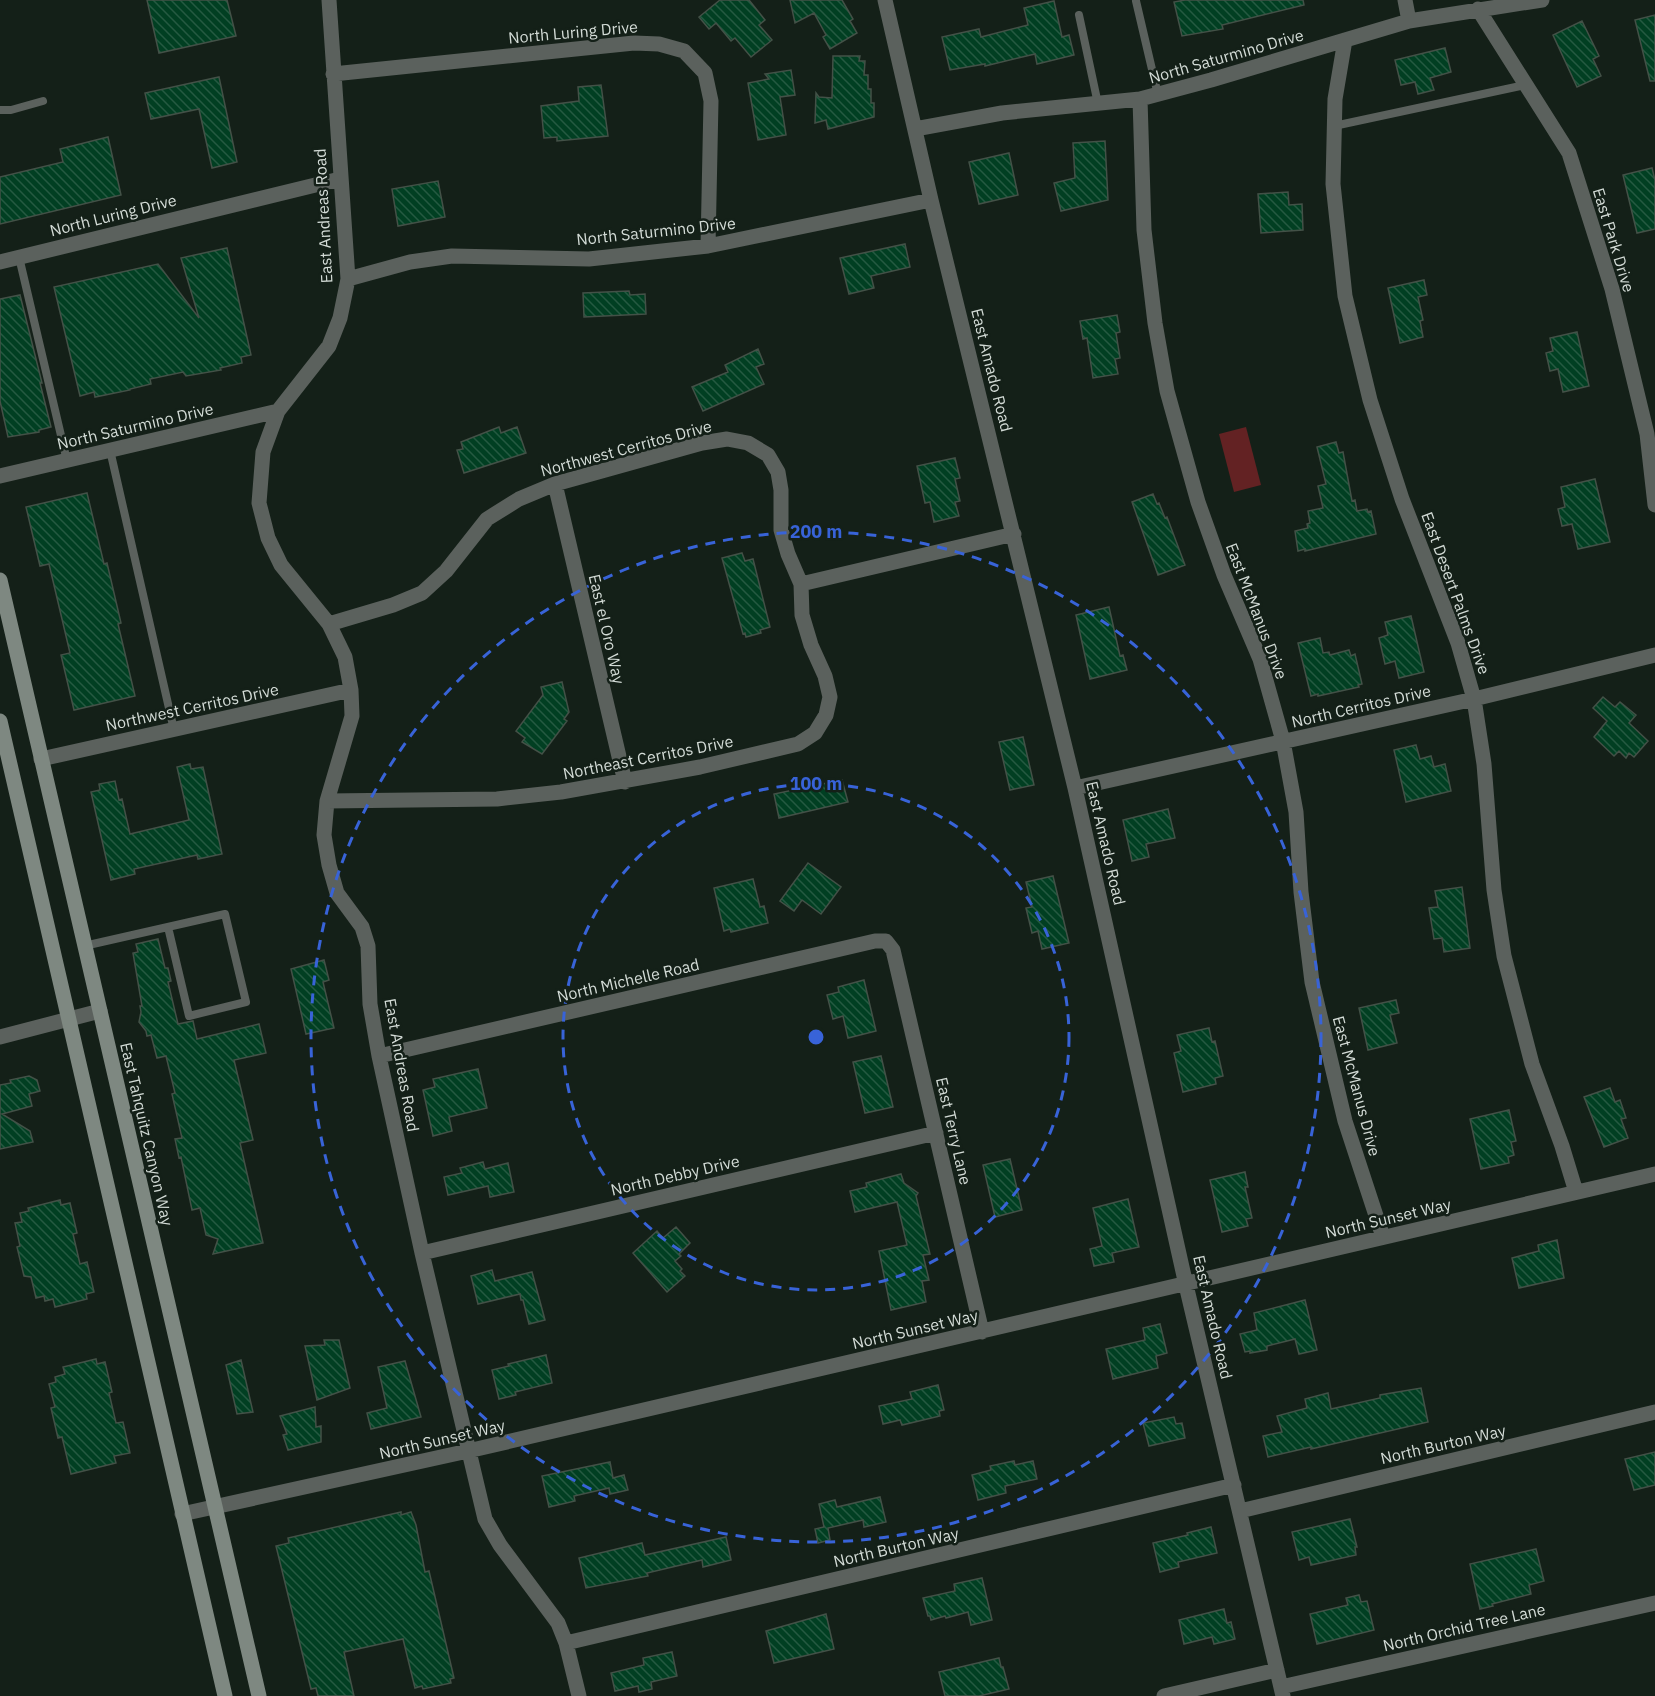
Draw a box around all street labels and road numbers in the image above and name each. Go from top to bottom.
street label: North Luring Drive [507,16,639,48]
street label: North Saturmino Drive [1146,24,1306,88]
street label: East Andreas Road [309,148,337,284]
street label: East Park Drive [1589,185,1639,295]
street label: North Luring Drive [48,190,179,240]
street label: North Saturmino Drive [575,213,737,249]
street label: East Amado Road [967,306,1017,434]
street label: North Saturmino Drive [55,398,215,454]
street label: Northwest Cerritos Drive [538,415,714,481]
street label: East Desert Palms Drive [1417,509,1495,677]
street label: East McManus Drive [1222,540,1292,682]
street label: East el Oro Way [585,572,629,686]
street label: Northwest Cerritos Drive [104,679,281,735]
street label: North Cerritos Drive [1289,680,1433,732]
street label: Northeast Cerritos Drive [561,731,735,783]
street label: East Amado Road [1082,779,1130,907]
street label: North Michelle Road [555,954,701,1006]
street label: East Andreas Road [380,997,424,1133]
street label: East McManus Drive [1329,1014,1385,1159]
street label: East Tahquitz Canyon Way [116,1040,178,1228]
street label: East Terry Lane [932,1075,976,1187]
street label: North Debby Drive [609,1150,742,1200]
street label: North Sunset Way [1323,1194,1453,1242]
street label: East Amado Road [1189,1253,1237,1381]
street label: North Sunset Way [850,1305,980,1353]
street label: North Sunset Way [377,1415,507,1463]
street label: North Burton Way [1378,1420,1508,1468]
street label: North Burton Way [831,1523,961,1571]
street label: North Orchid Tree Lane [1381,1599,1547,1655]

